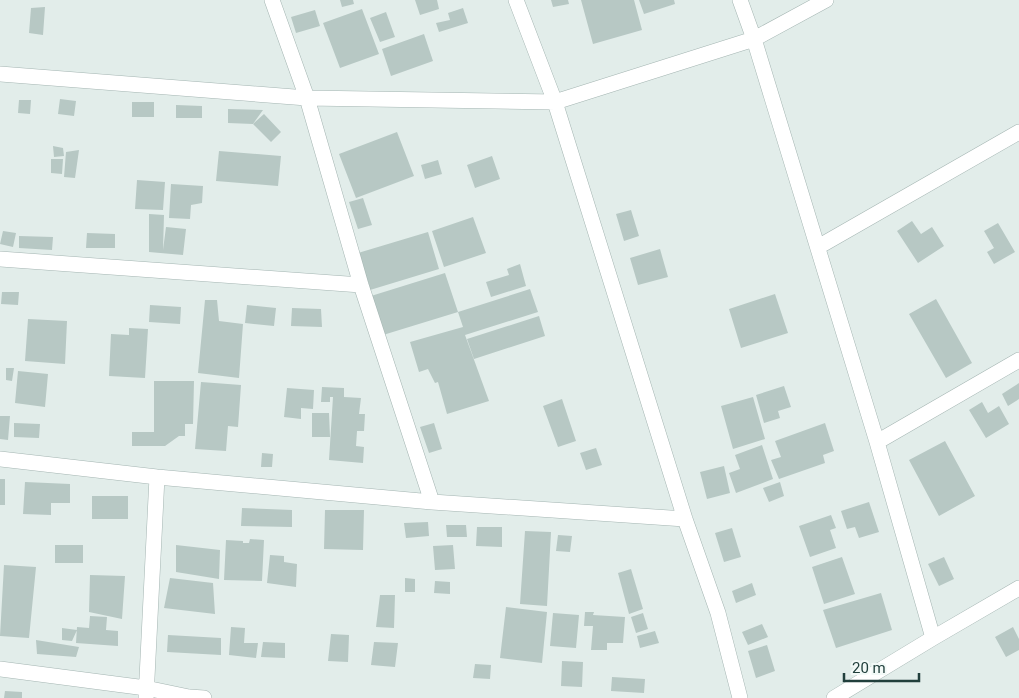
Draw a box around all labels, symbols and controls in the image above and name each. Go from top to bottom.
scale bar [844,650,919,682]
text: 20 m [852,659,886,677]

